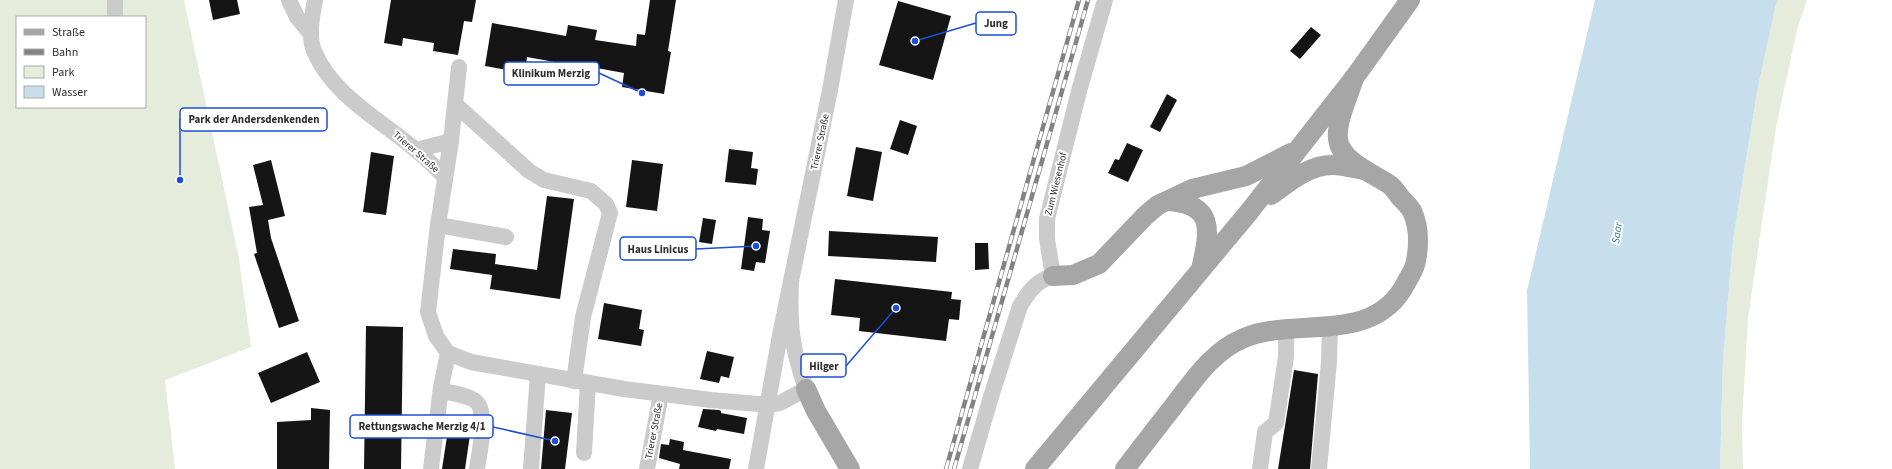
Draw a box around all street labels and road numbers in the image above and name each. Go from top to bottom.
street label: Trierer Straße [807,113,833,171]
street label: Trierer Straße [390,128,442,176]
street label: Zum Wiesenhof [1041,150,1071,217]
street label: Trierer Straße [642,402,666,460]

